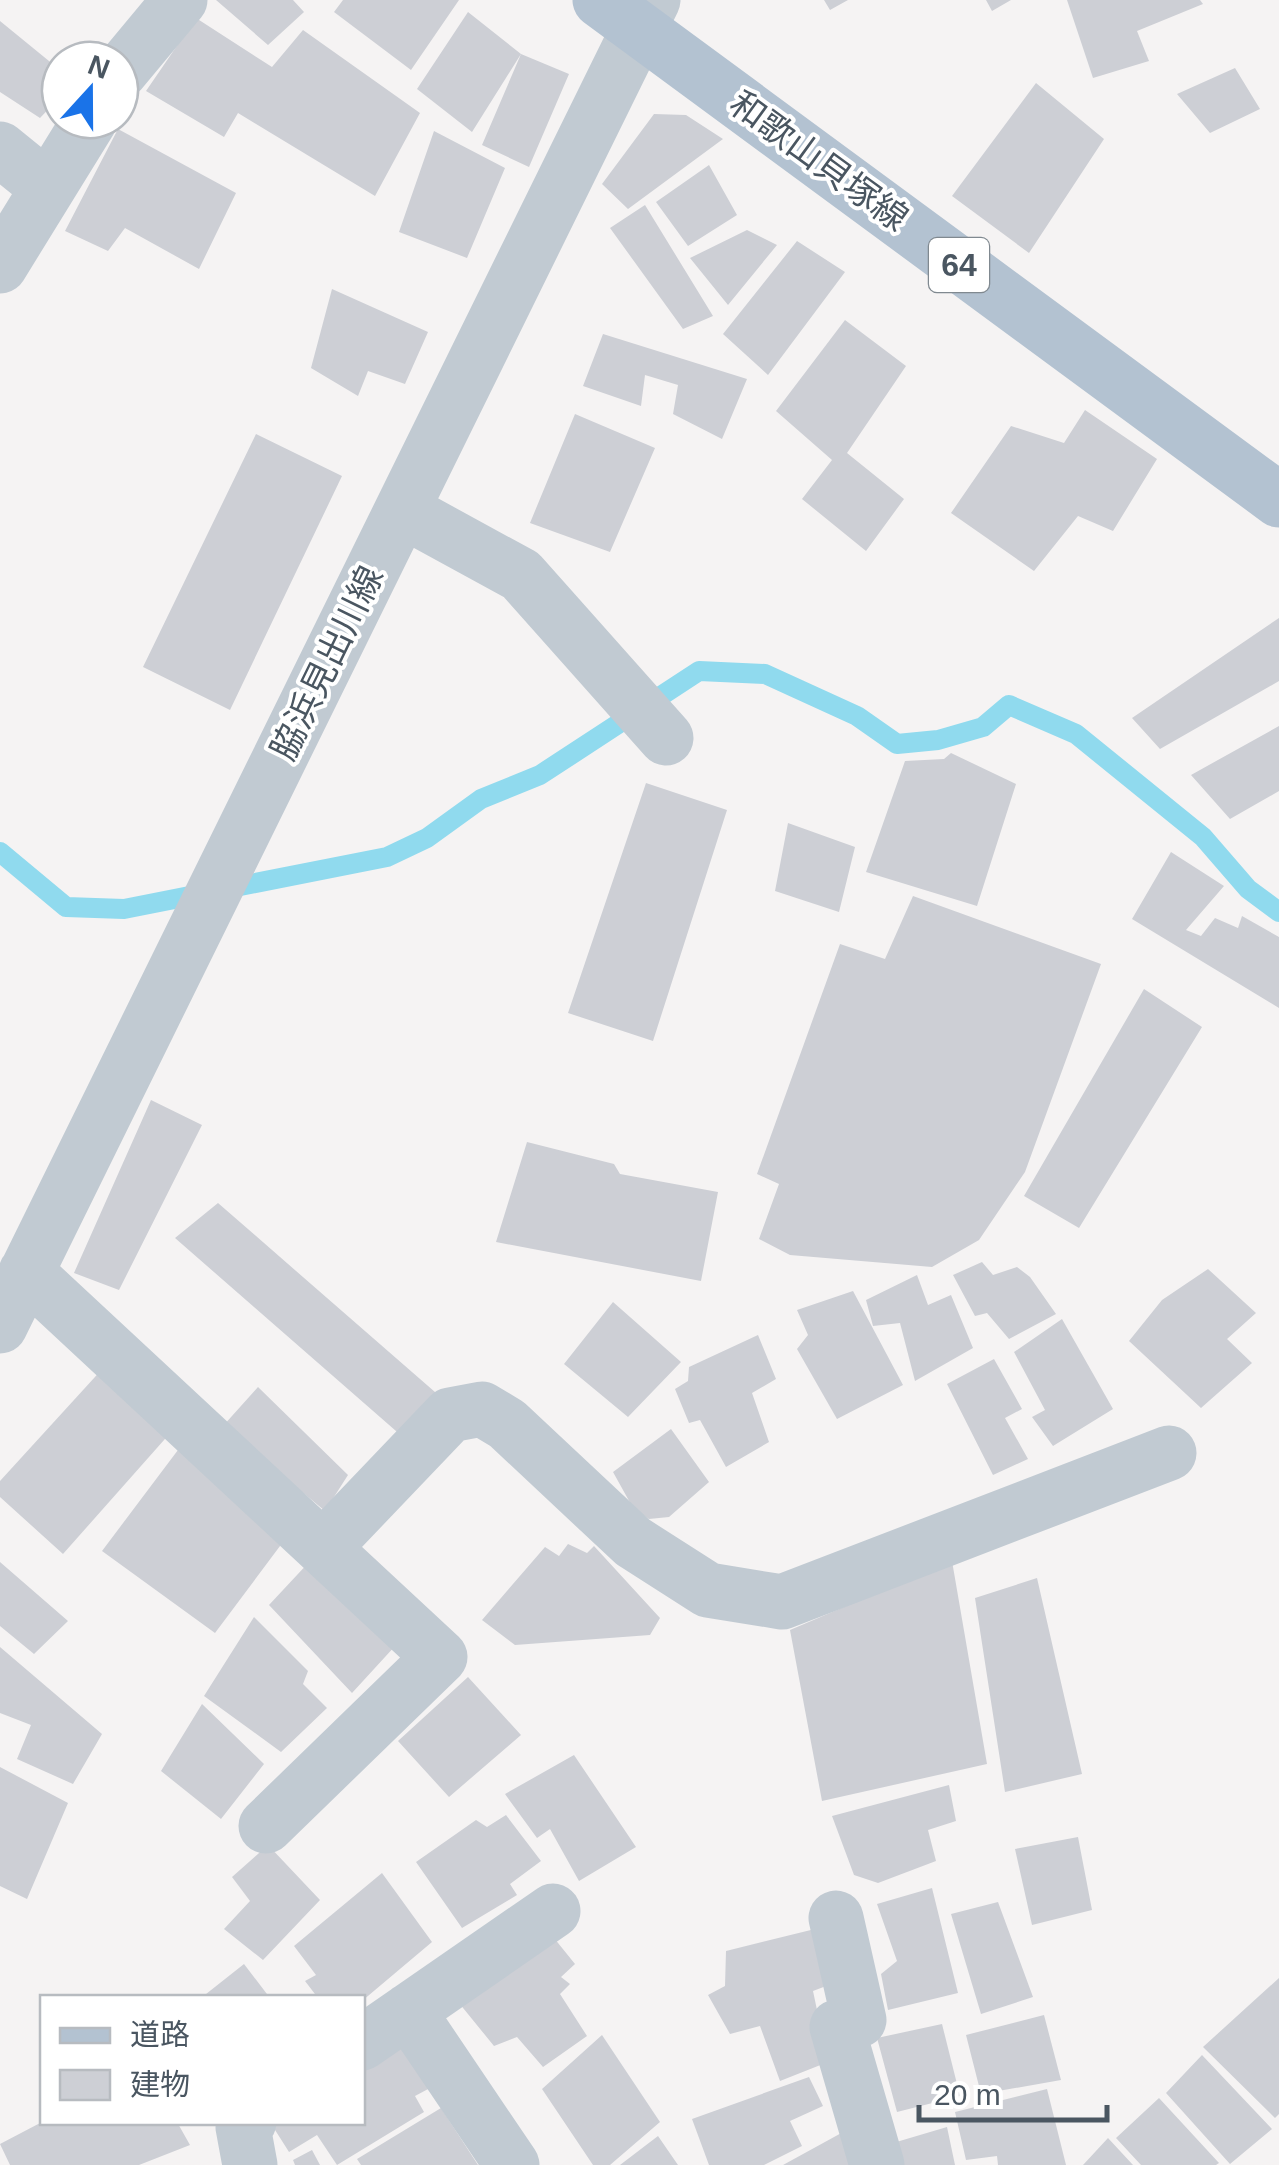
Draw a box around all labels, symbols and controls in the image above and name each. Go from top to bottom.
north arrow [40,40,140,140]
text: N [84,49,114,85]
street label: 和歌山貝塚線 [723,83,916,238]
road number: 64 [929,238,989,292]
street label: 脇浜見出川線 [263,560,390,766]
legend [40,1995,365,2125]
text: 道路 [130,2018,190,2051]
scale bar [919,2060,1106,2122]
text: 建物 [130,2068,190,2101]
text: 20 m [934,2078,1001,2111]

